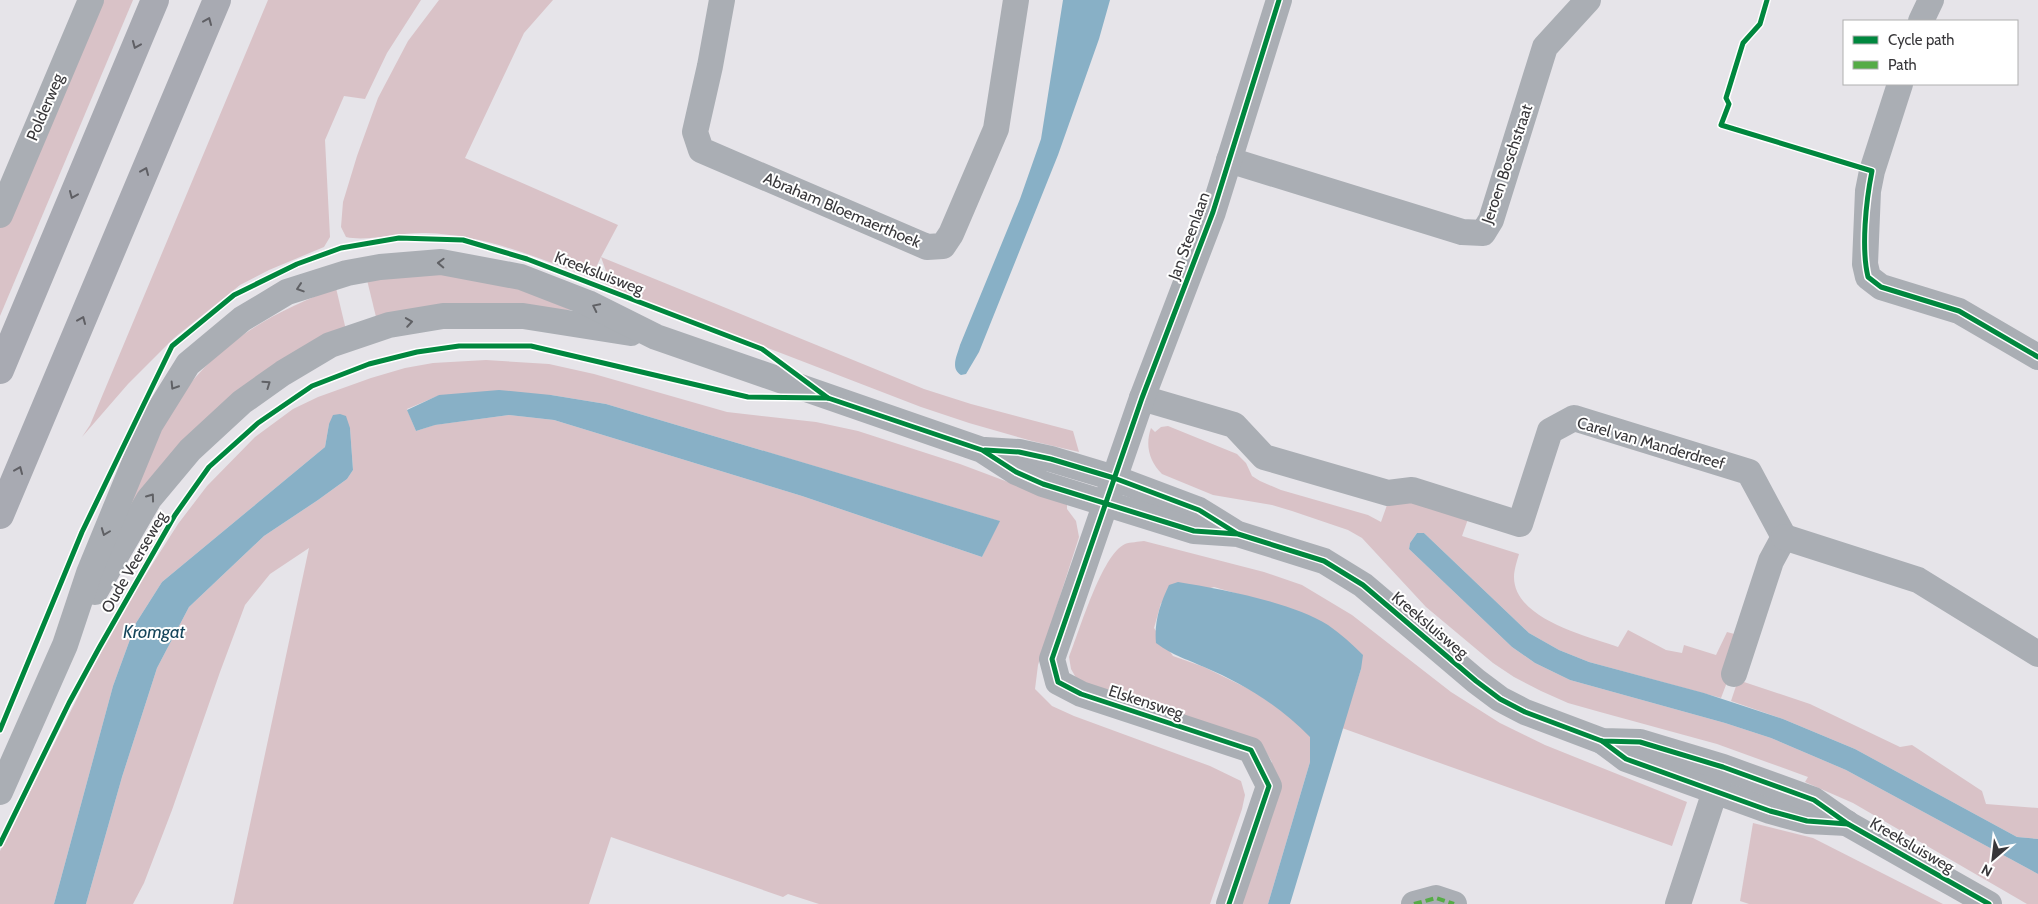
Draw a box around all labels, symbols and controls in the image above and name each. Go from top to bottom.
one-way arrow [201,17,212,26]
legend [1843,20,2018,85]
text: Cycle path [1888,31,1954,49]
one-way arrow [131,40,142,49]
text: Path [1888,56,1917,74]
street label: Polderweg [22,70,68,144]
street label: Jeroen Boschstraat [1477,101,1537,227]
one-way arrow [139,167,149,175]
street label: Abraham Bloemaerthoek [761,168,924,252]
street label: Jan Steenlaan [1164,189,1214,283]
one-way arrow [69,190,79,199]
street label: Kreeksluisweg [552,247,647,299]
one-way arrow [437,258,444,268]
one-way arrow [297,282,305,292]
one-way arrow [592,303,601,313]
one-way arrow [75,316,86,325]
one-way arrow [404,317,413,327]
one-way arrow [171,380,181,389]
one-way arrow [261,381,271,390]
street label: Carel van Manderdreef [1575,413,1728,473]
one-way arrow [13,466,23,475]
one-way arrow [146,494,154,503]
street label: Oude Veerseweg [97,507,171,616]
one-way arrow [101,527,111,536]
street label: Kreeksluisweg [1388,588,1473,663]
water label: Kromgat [123,621,186,643]
street label: Elskensweg [1106,681,1187,723]
street label: Kreeksluisweg [1867,813,1958,877]
north arrow [1968,834,2018,884]
text: N [1978,860,1995,881]

